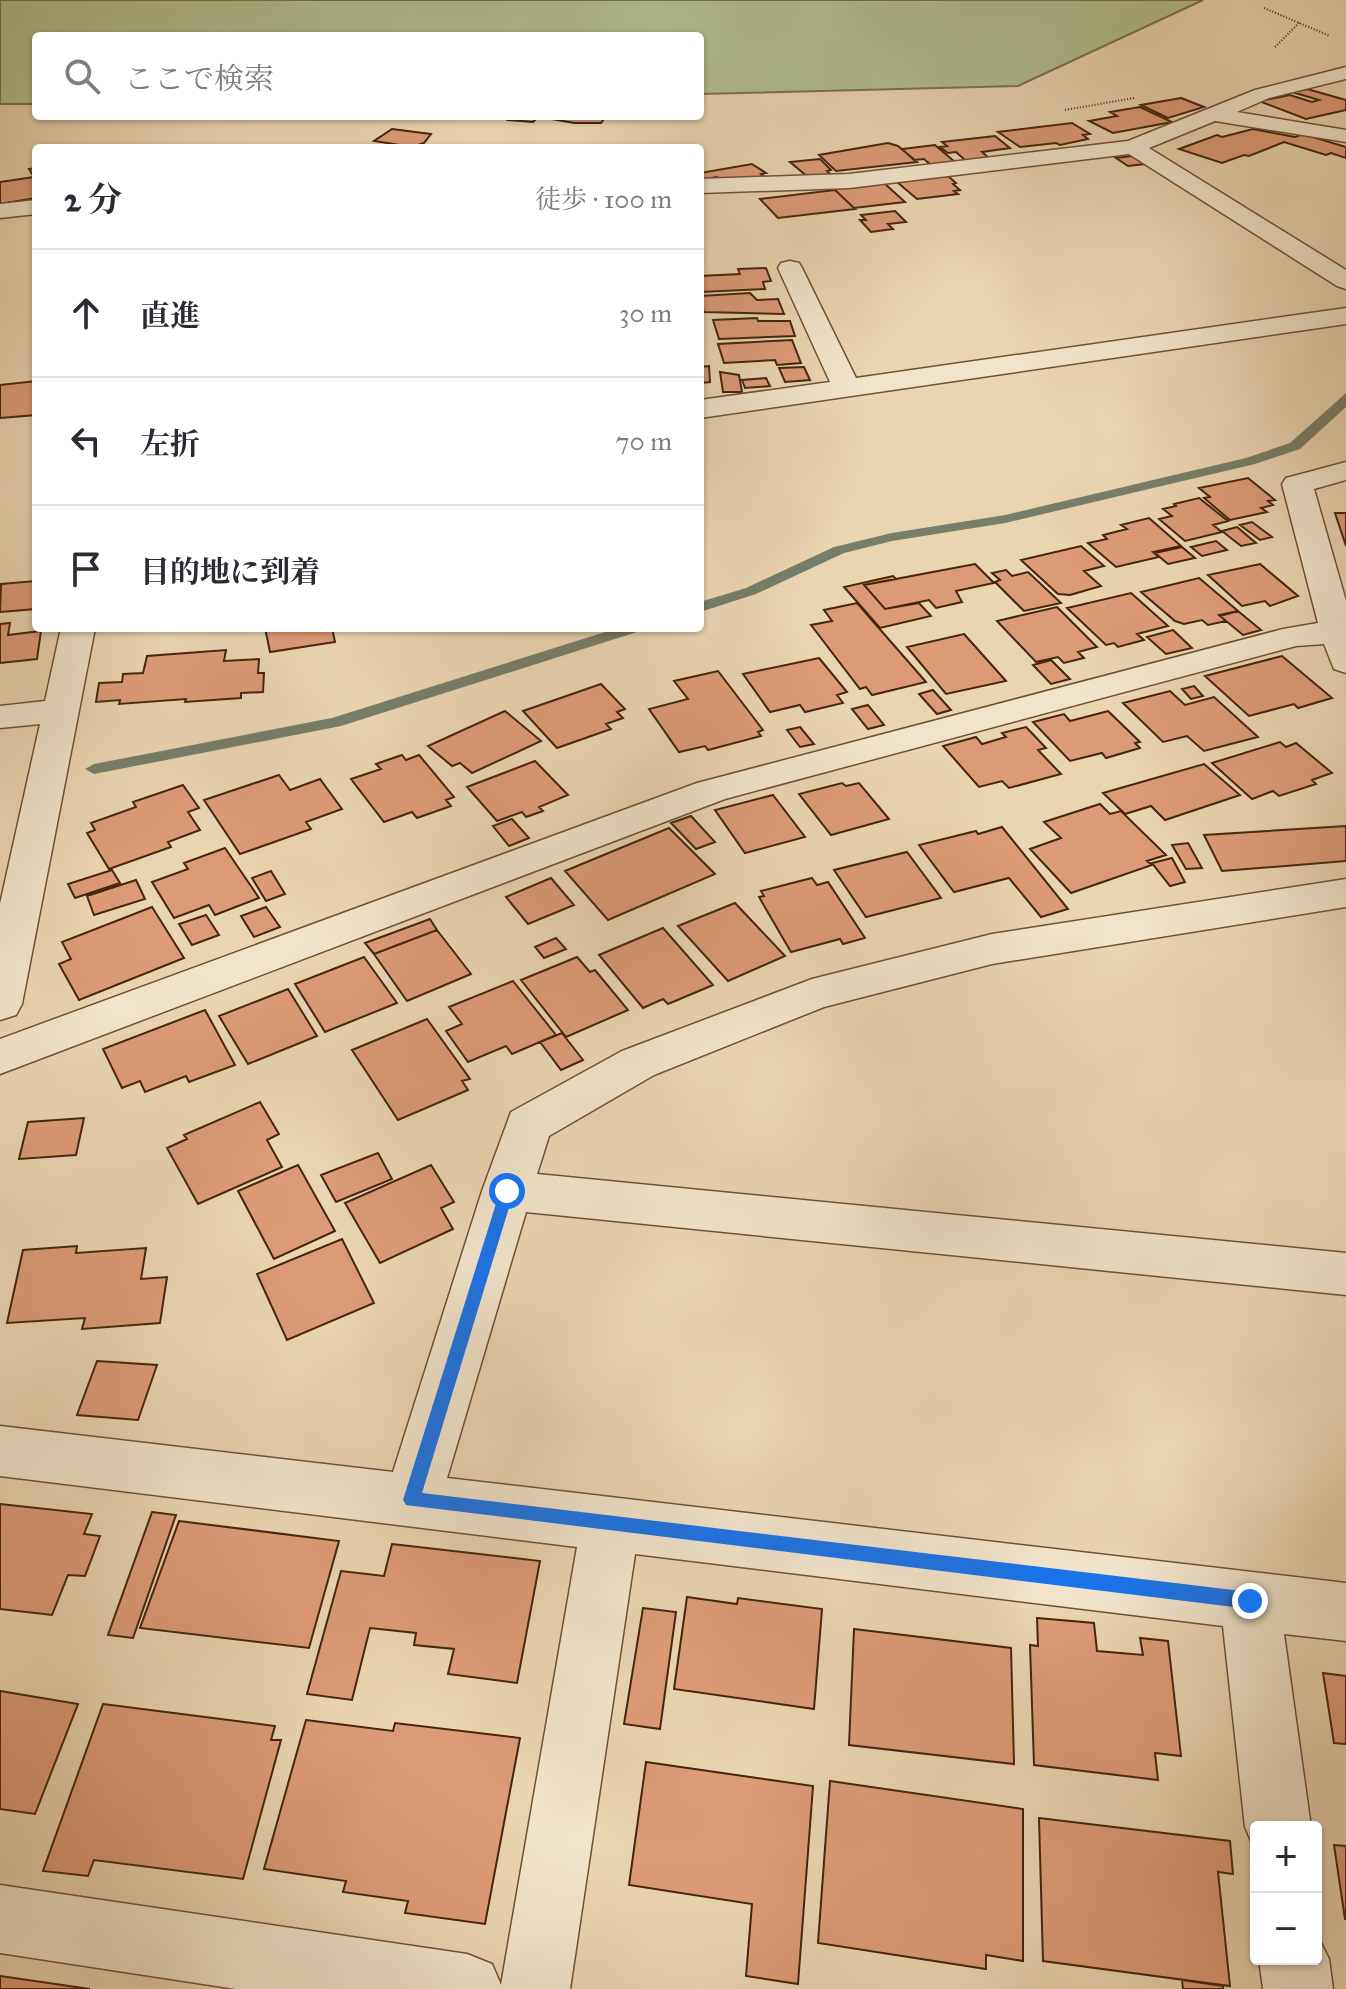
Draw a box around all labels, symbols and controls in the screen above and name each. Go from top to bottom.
search box [32,32,704,120]
icon: search [60,54,104,98]
text: ここで検索 [124,61,274,97]
text: 2 分 [64,179,122,220]
text: 徒歩 · 100 m [535,183,672,215]
icon: ahead [64,291,108,335]
text: 30 m [619,297,672,329]
text: 直進 [140,298,200,334]
icon: left [64,419,108,463]
text: 70 m [616,425,672,457]
text: 左折 [140,426,200,462]
icon: arrive [64,547,108,591]
text: 目的地に到着 [140,554,320,590]
route start [489,1173,525,1209]
route end [1232,1583,1268,1619]
map controls [1250,1821,1322,1965]
button: + [1250,1821,1322,1893]
button: − [1250,1893,1322,1965]

